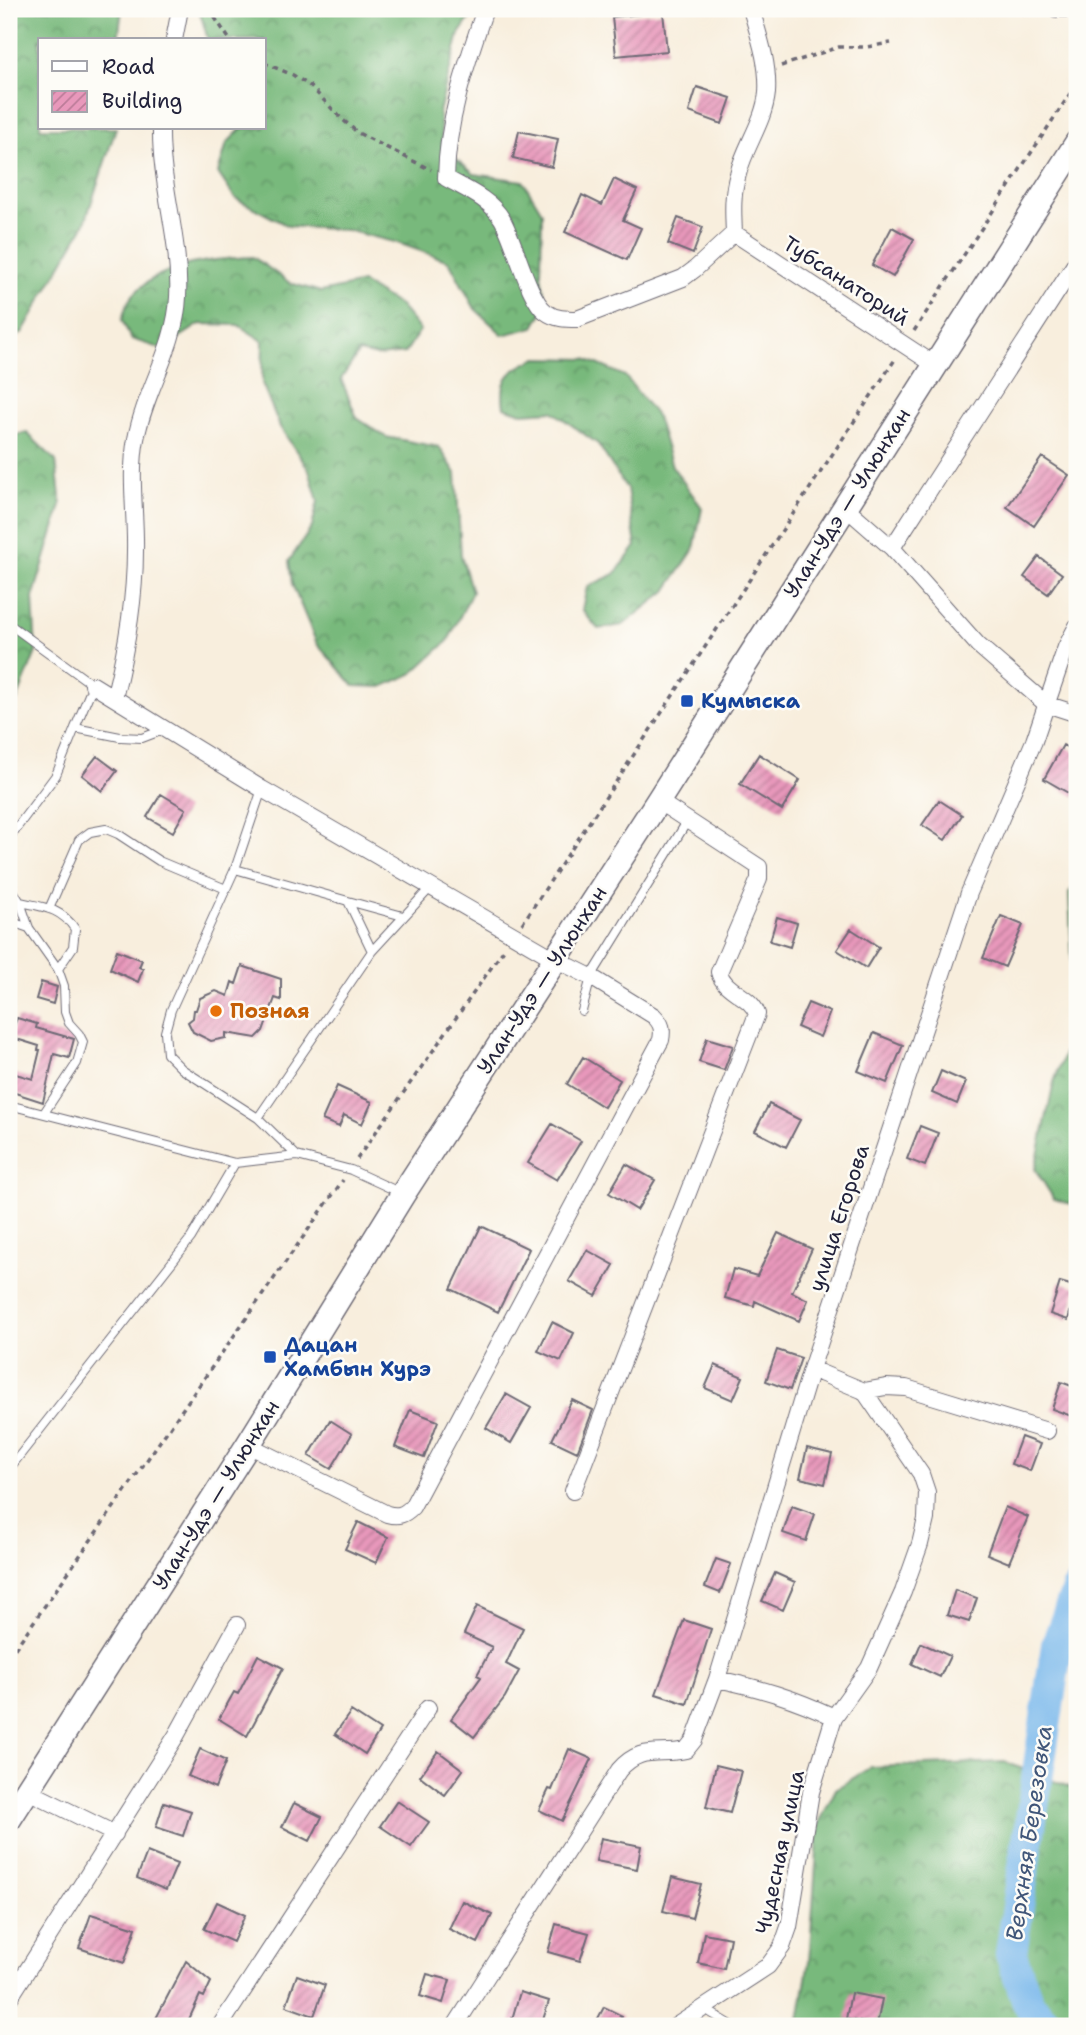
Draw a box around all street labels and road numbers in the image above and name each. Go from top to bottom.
street label: Тубсанаторий [777,230,915,332]
street label: Улан-Удэ — Улюнхан [777,403,917,603]
street label: Улан-Удэ — Улюнхан [471,881,613,1079]
street label: улица Егорова [802,1141,876,1295]
street label: Улан-Удэ — Улюнхан [146,1395,286,1595]
street label: Чудесная улица [749,1767,811,1937]

